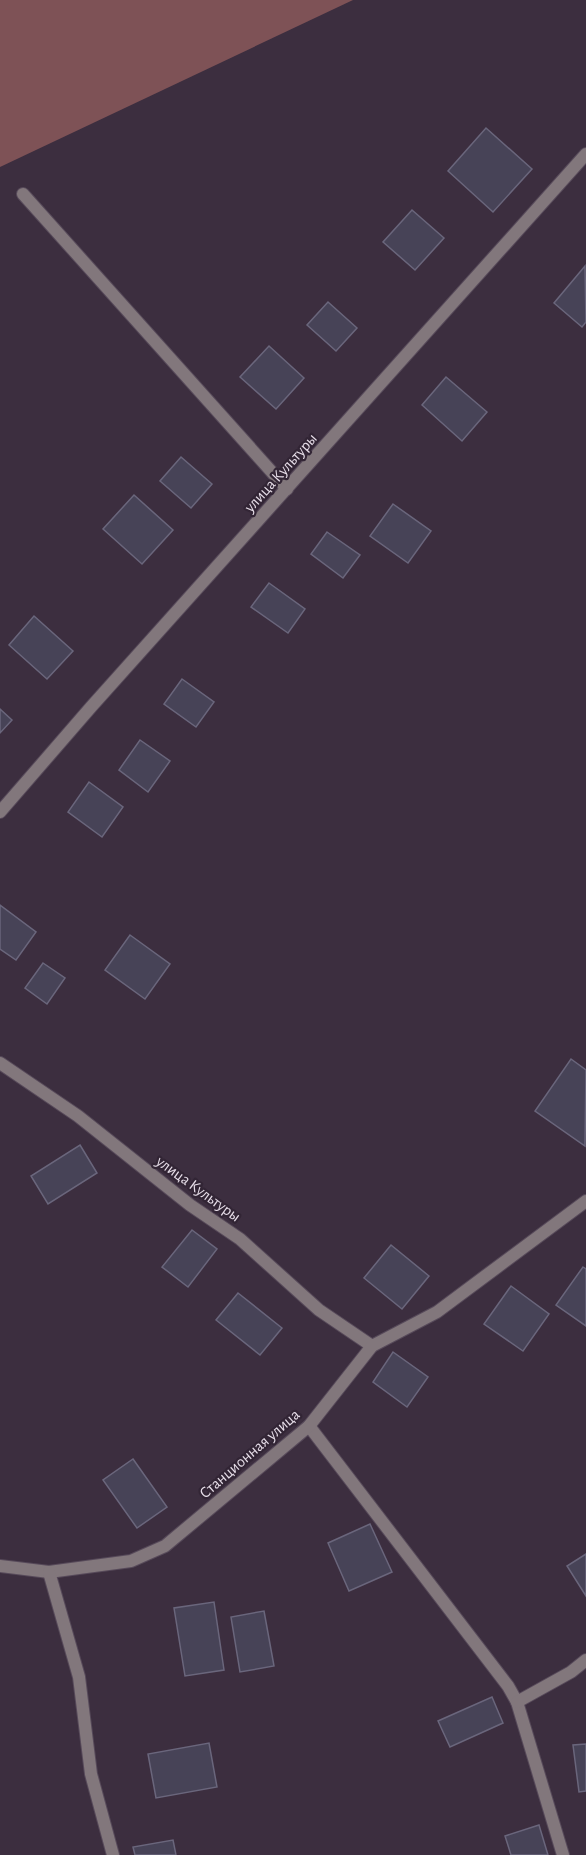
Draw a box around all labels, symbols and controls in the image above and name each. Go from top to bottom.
street label: улица Культуры [241,430,321,517]
street label: улица Культуры [152,1152,244,1226]
street label: Станционная улица [197,1406,303,1502]

